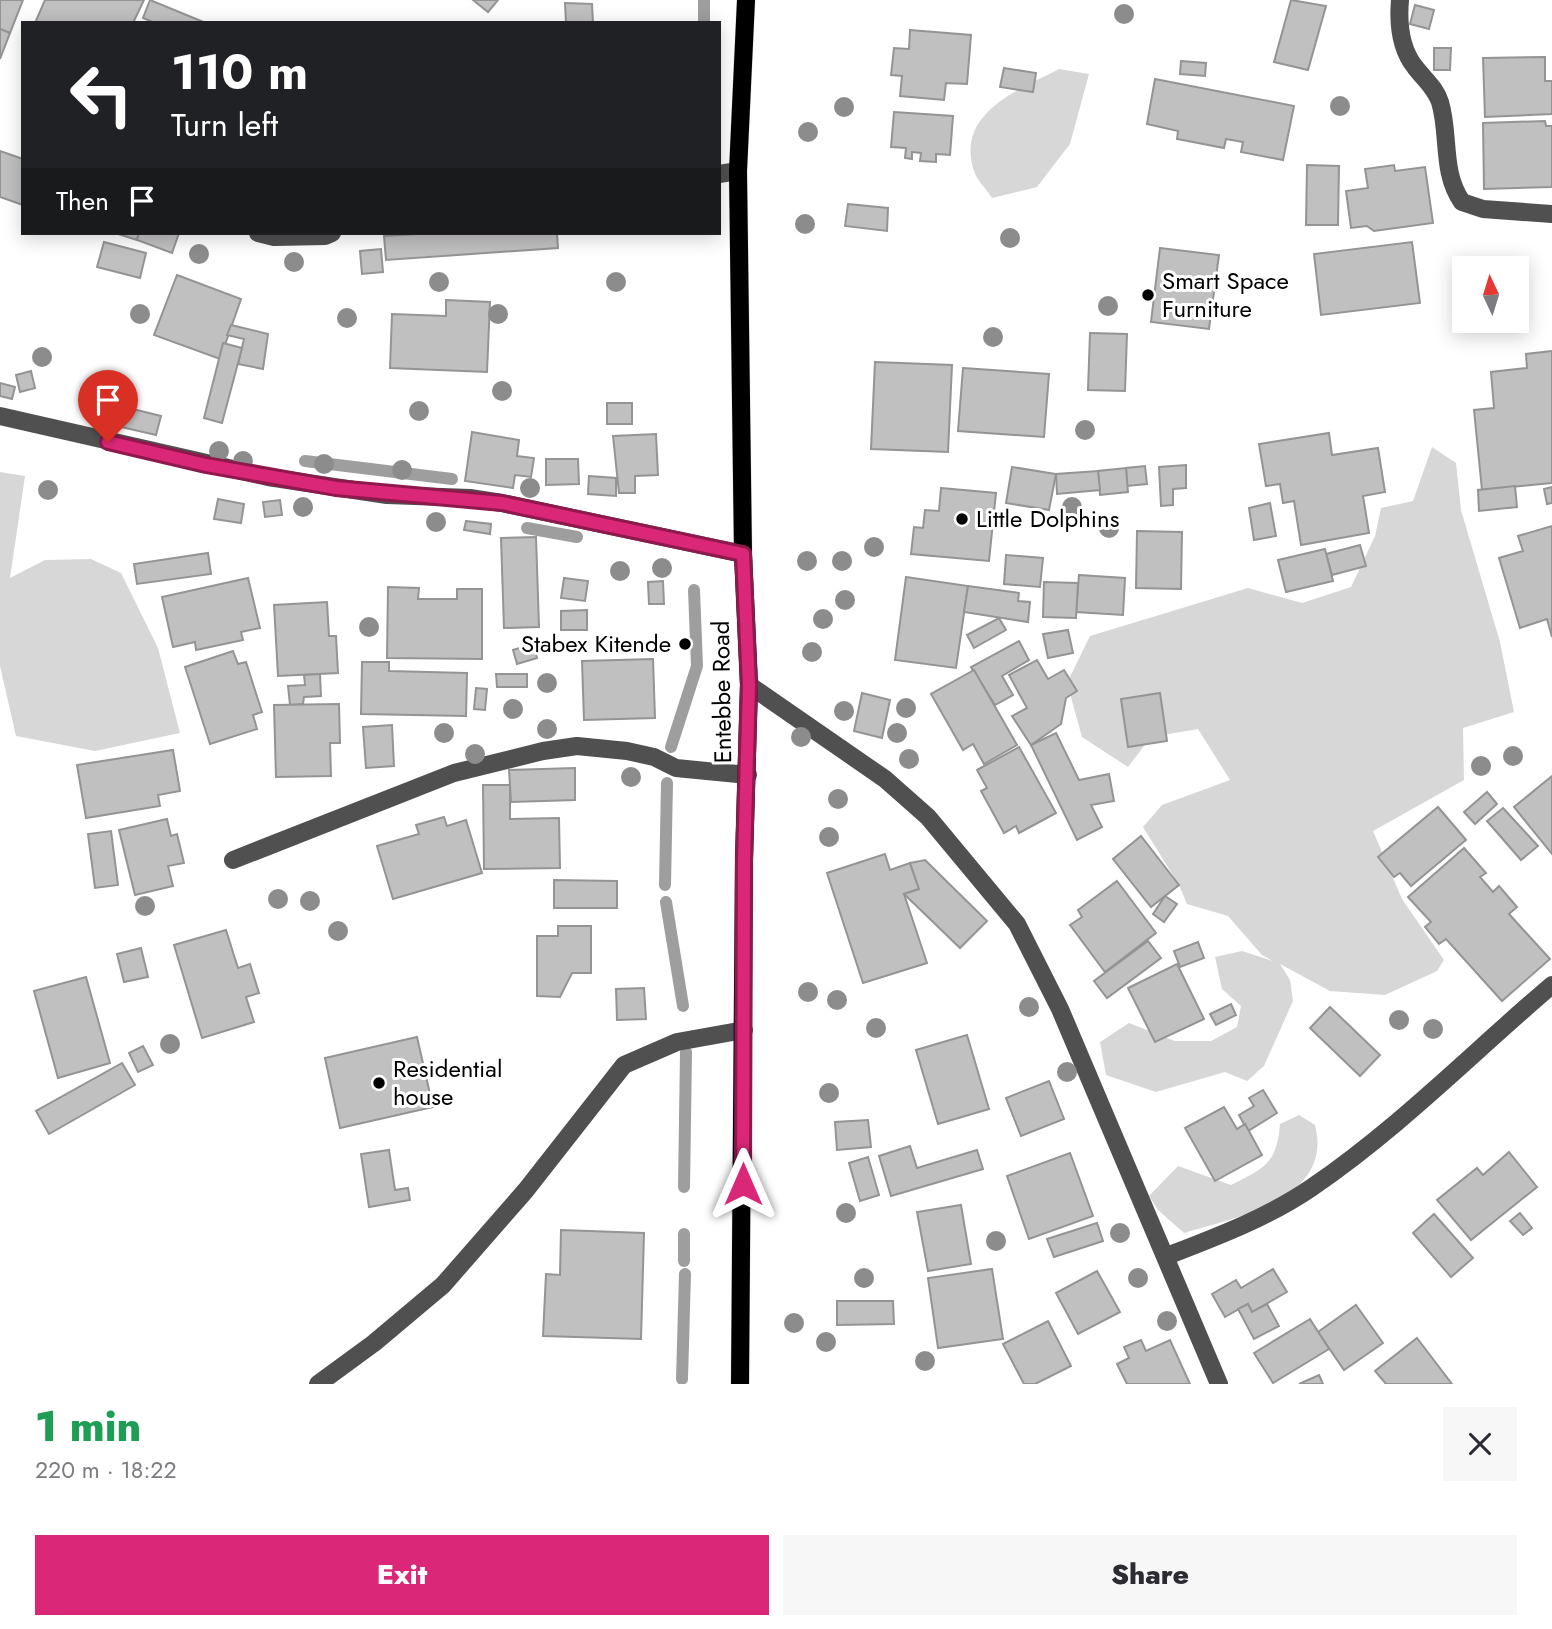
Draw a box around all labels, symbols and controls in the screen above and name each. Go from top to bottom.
text: 110 m [171,37,308,107]
icon: left [56,49,147,140]
text: Turn left [171,102,278,148]
text: Then [56,182,109,220]
icon: arrive [123,182,161,220]
north arrow [1452,256,1530,332]
map controls [1452,256,1529,333]
place label: Smart Space Furniture [1162,263,1289,326]
marker: Smart Space Furniture [1140,287,1156,303]
pin [78,370,138,442]
icon: arrive [89,381,127,419]
place label: Little Dolphins [976,501,1119,536]
marker: Little Dolphins [954,511,970,527]
street label: Entebbe Road [703,620,740,764]
place label: Stabex Kitende [521,626,671,661]
marker: Stabex Kitende [677,636,693,652]
place label: Residential house [393,1051,502,1114]
marker: Residential house [371,1075,387,1091]
position arrow [706,1147,780,1221]
text: 1 min [35,1396,141,1457]
button: close [1443,1407,1517,1481]
text: 220 m · 18:22 [35,1453,177,1487]
button: Exit [35,1535,769,1615]
button: Share [783,1535,1517,1615]

